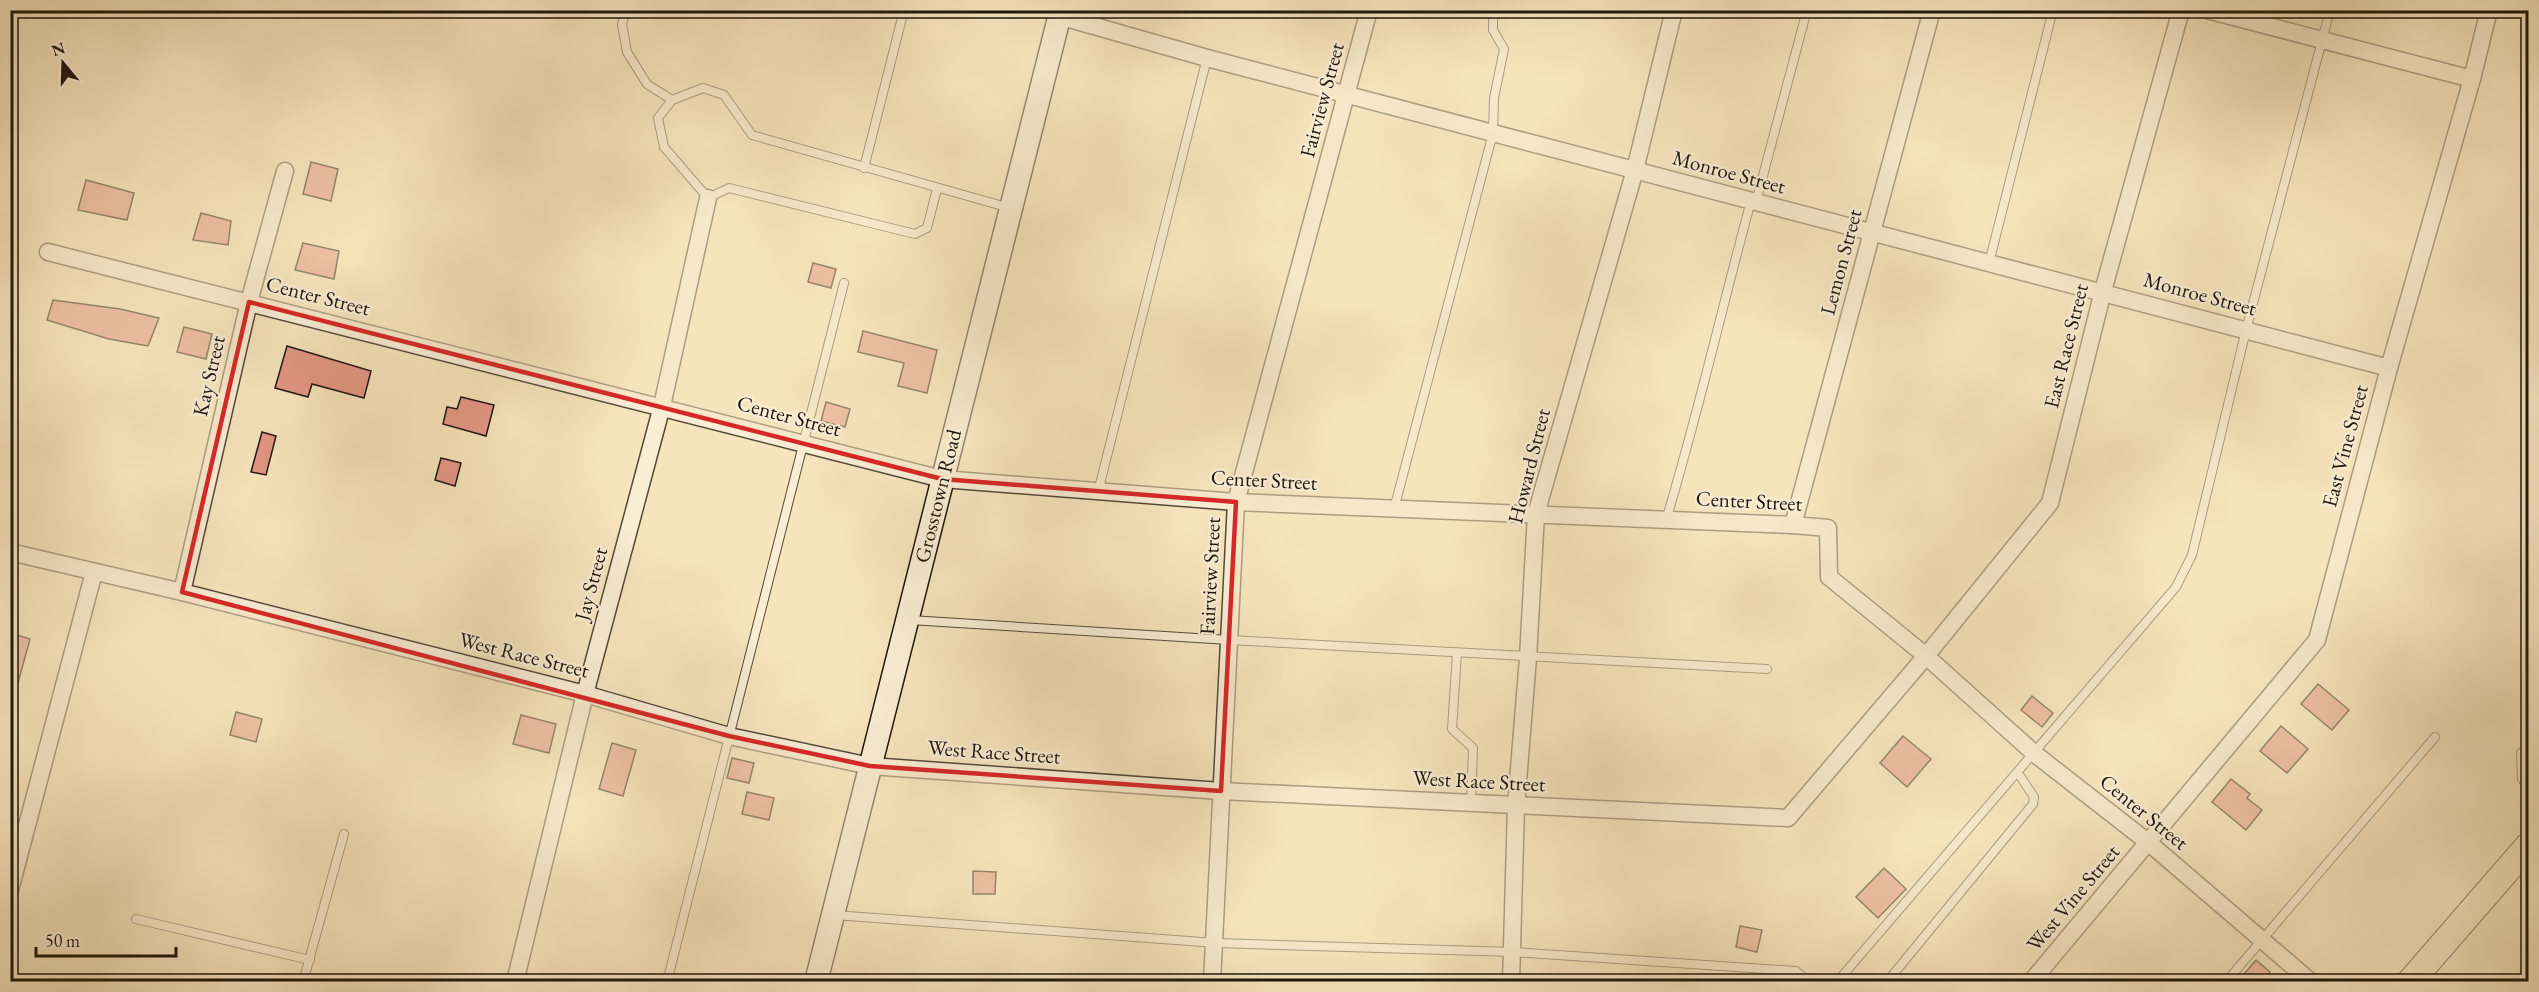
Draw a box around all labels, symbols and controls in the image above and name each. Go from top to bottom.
north arrow [33,33,93,93]
text: N [49,37,68,61]
street label: Fairview Street [1293,39,1350,160]
street label: Monroe Street [1670,143,1789,200]
street label: Lemon Street [1813,206,1868,318]
street label: Monroe Street [2141,265,2260,322]
street label: Center Street [263,270,373,322]
street label: East Race Street [2037,280,2094,411]
street label: Kay Street [186,333,231,419]
street label: East Vine Street [2315,381,2374,510]
street label: Center Street [734,389,844,442]
street label: Howard Street [1501,405,1556,526]
street label: Grosstown Road [908,426,967,565]
street label: Center Street [1210,463,1318,496]
street label: Center Street [1695,484,1803,517]
street label: Fairview Street [1193,516,1226,636]
street label: Jay Street [567,544,613,625]
street label: West Race Street [456,625,592,684]
street label: West Race Street [927,733,1062,770]
street label: West Race Street [1412,764,1546,797]
street label: Center Street [2095,768,2194,856]
street label: West Vine Street [2020,838,2125,957]
scale bar [36,920,176,958]
text: 50 m [45,929,80,952]

